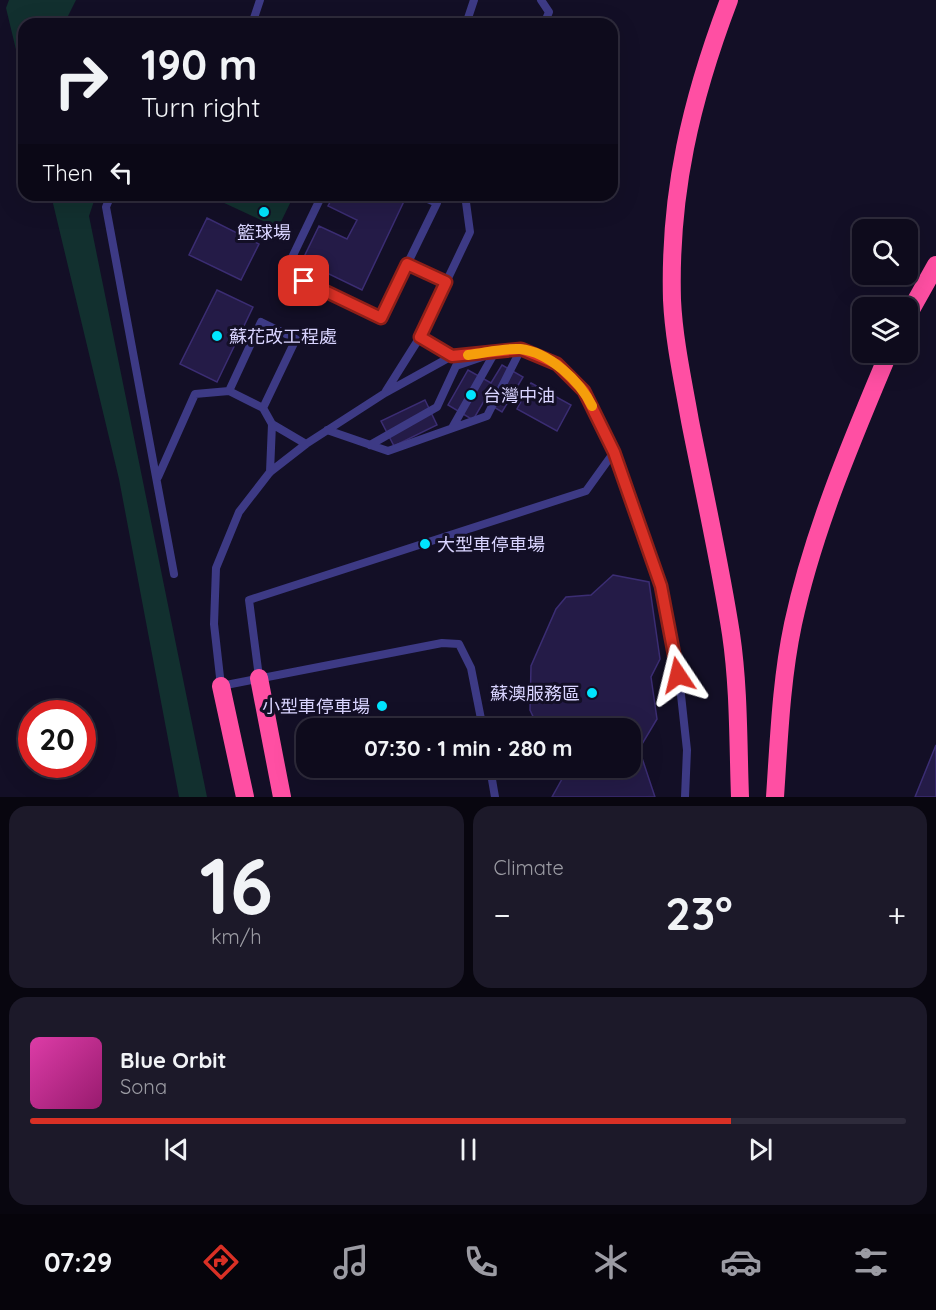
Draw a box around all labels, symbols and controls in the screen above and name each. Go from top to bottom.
text: 190 m [141,38,257,91]
icon: right [42,42,120,120]
text: Turn right [141,90,260,124]
icon: left [105,156,138,189]
text: Then [42,159,93,187]
marker: 籃球場 [257,205,271,219]
map controls [852,219,918,363]
button: search [852,219,918,285]
place label: 籃球場 [237,221,291,244]
pin [278,255,329,306]
icon: arrive [287,264,320,297]
button: layers [852,297,918,363]
place label: 蘇花改工程處 [229,325,337,348]
marker: 蘇花改工程處 [210,329,224,343]
place label: 台灣中油 [483,384,555,407]
marker: 台灣中油 [464,388,478,402]
place label: 大型車停車場 [437,533,545,556]
marker: 大型車停車場 [418,537,432,551]
position arrow [646,643,710,707]
place label: 蘇澳服務區 [490,682,580,705]
marker: 蘇澳服務區 [585,686,599,700]
place label: 小型車停車場 [262,695,370,718]
marker: 小型車停車場 [375,699,389,713]
speed limit sign: 20 [18,700,96,778]
text: 07:30 · 1 min · 280 m [364,734,573,762]
text: 16 [200,836,273,934]
text: Climate [494,855,564,880]
text: 23° [665,885,733,941]
text: − [494,894,511,935]
text: + [887,894,906,935]
text: km/h [211,924,262,949]
text: Blue Orbit [120,1046,226,1074]
text: Sona [120,1074,167,1099]
icon: previous [160,1133,193,1166]
icon: pause [452,1133,485,1166]
icon: next [744,1133,777,1166]
icon: directions [200,1241,242,1283]
icon: music [330,1241,372,1283]
icon: phone [460,1241,502,1283]
icon: climate [590,1241,632,1283]
icon: car [720,1241,762,1283]
icon: filters [850,1241,892,1283]
text: 07:29 [44,1245,112,1279]

